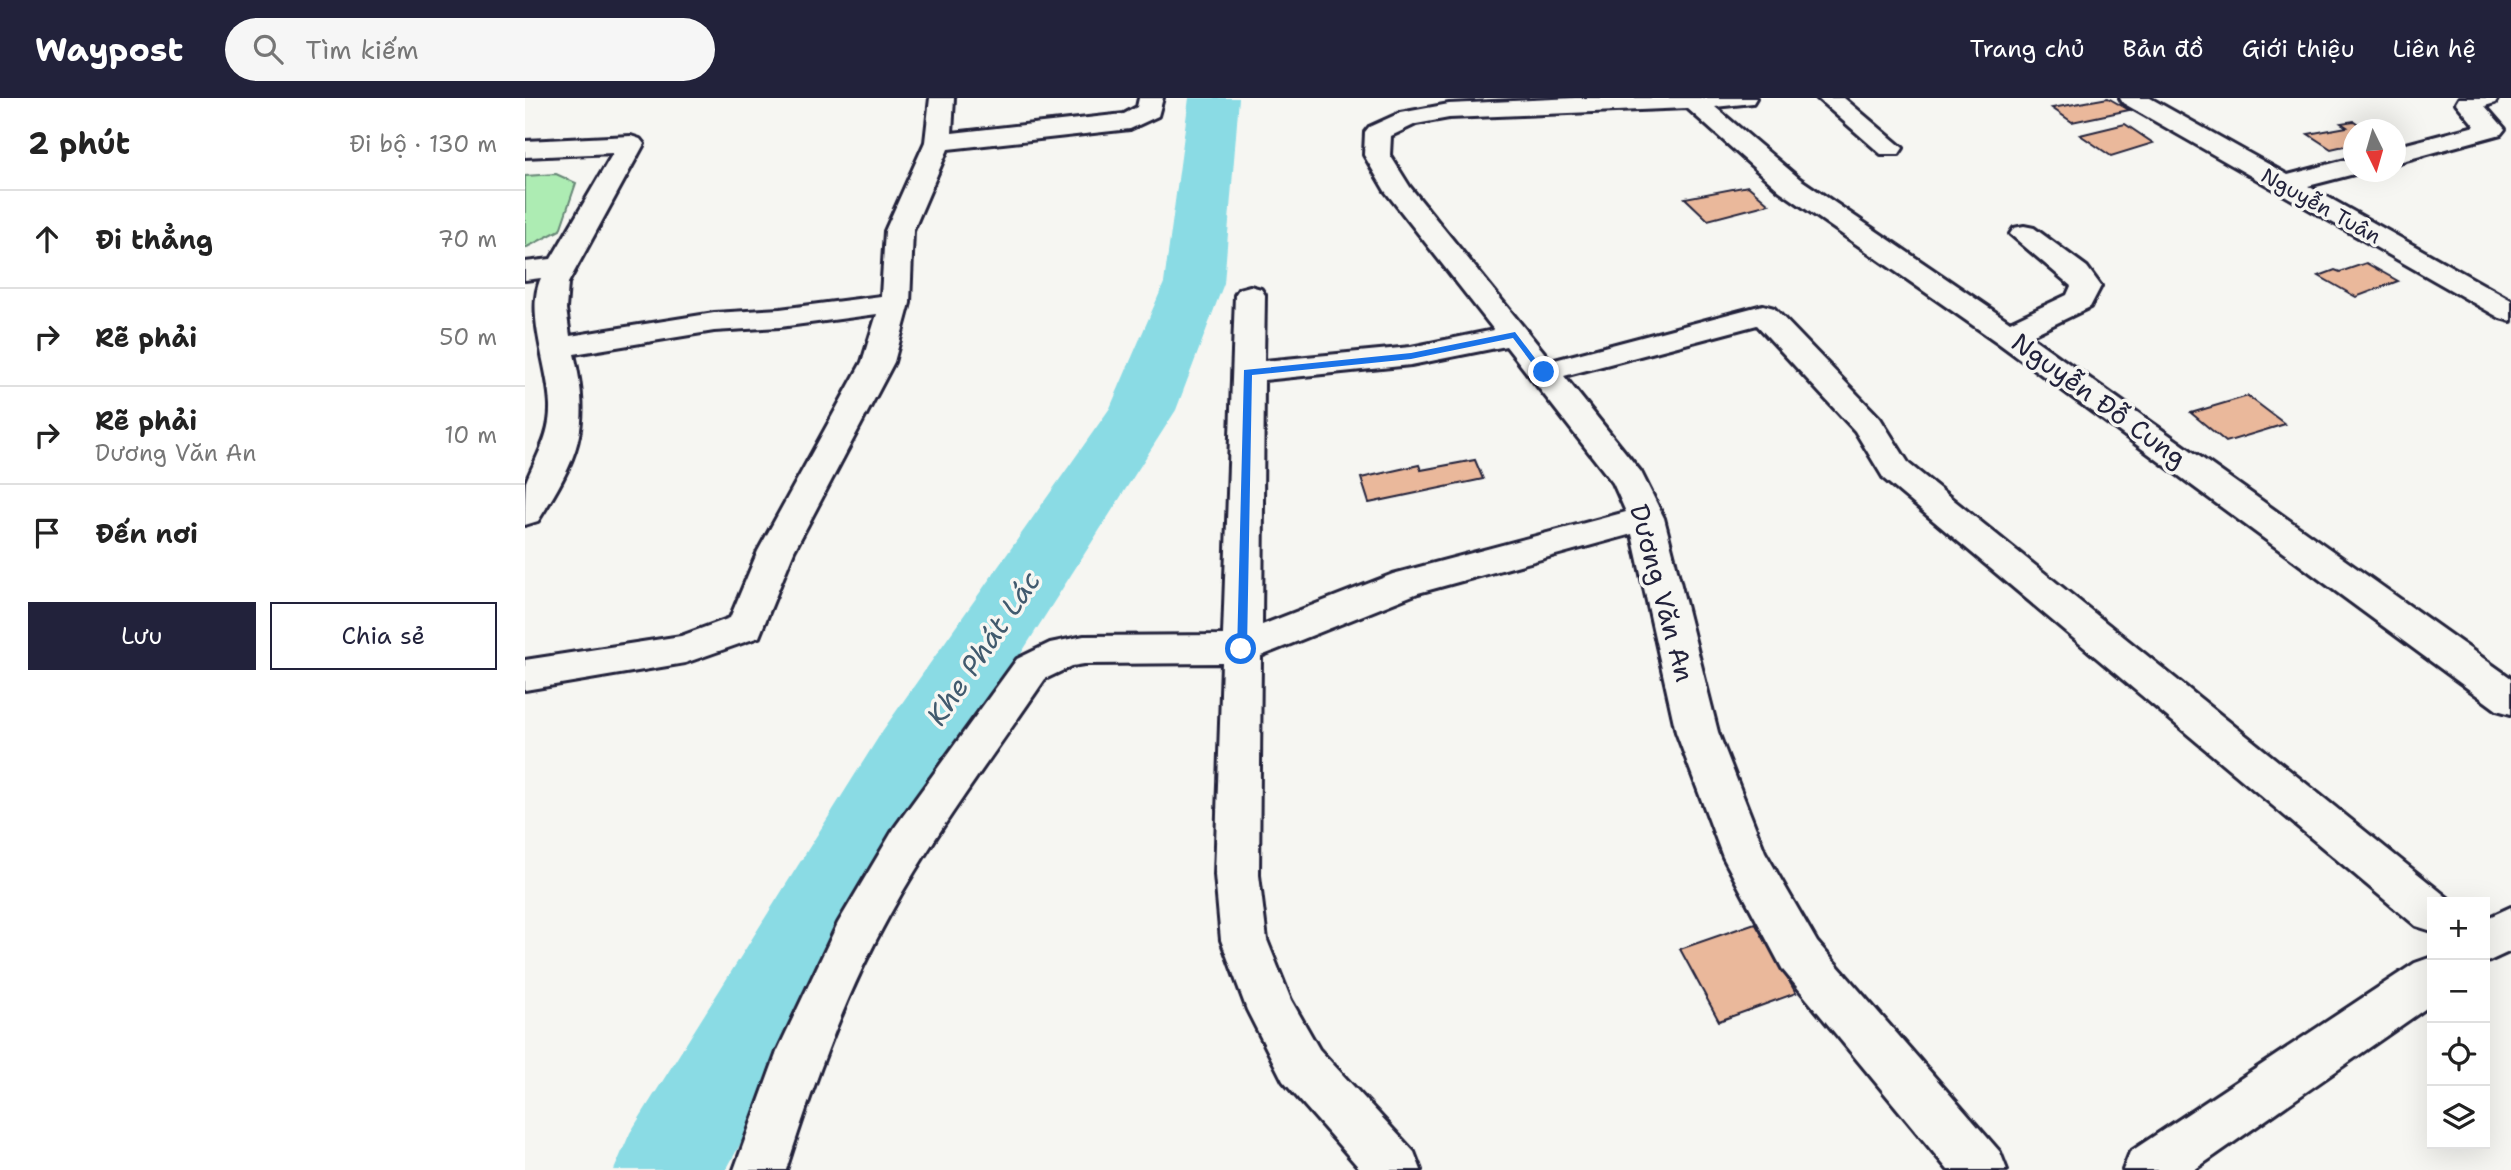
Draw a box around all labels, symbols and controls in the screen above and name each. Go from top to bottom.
search box [225,18,715,81]
text: Waypost [35,27,183,72]
icon: search [249,30,287,68]
text: Tìm kiếm [305,32,419,67]
text: Trang chủ [1970,33,2085,65]
text: Bản đồ [2123,33,2204,65]
text: Giới thiệu [2242,33,2355,65]
text: Liên hệ [2393,33,2476,65]
north arrow [2343,119,2406,182]
text: 2 phút [28,123,130,164]
text: Đi bộ · 130 m [350,129,497,159]
street label: Nguyễn Tuân [2256,162,2386,250]
icon: ahead [28,220,66,258]
text: Đi thẳng [95,222,213,257]
text: 70 m [438,224,497,254]
icon: right [28,318,66,356]
text: Rẽ phải [95,320,197,355]
text: 50 m [439,322,497,352]
street label: Nguyễn Đỗ Cung [2005,324,2194,475]
route end [1528,356,1559,387]
text: Rẽ phải [95,403,197,438]
icon: right [28,416,66,454]
text: 10 m [444,420,497,450]
text: Dương Văn An [95,438,256,468]
street label: Dương Văn An [1622,500,1703,685]
icon: arrive [28,514,66,552]
text: Đến nơi [95,516,198,551]
water label: Khe Phát Lác [917,563,1049,733]
button: Lưu [28,602,256,670]
button: Chia sẻ [270,602,497,670]
route start [1225,633,1256,664]
map controls [2427,897,2490,1149]
button: + [2427,897,2490,960]
button: − [2427,960,2490,1023]
button: locate [2427,1023,2490,1086]
button: layers [2427,1086,2490,1149]

